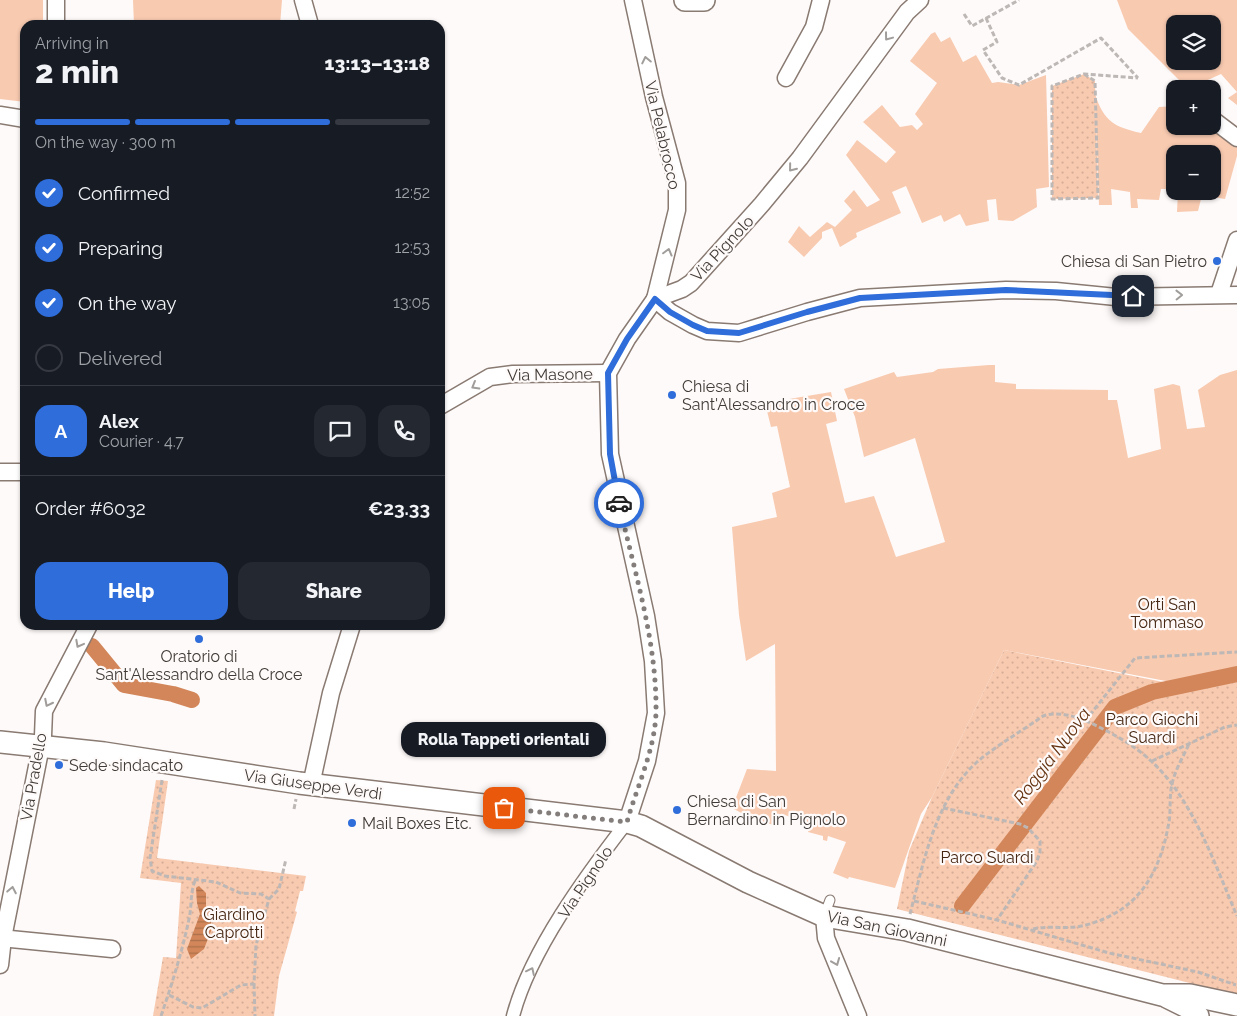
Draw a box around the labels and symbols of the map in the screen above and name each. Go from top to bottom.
one-way arrow [885,31,893,40]
one-way arrow [641,55,651,64]
street label: Via Pelabrocco [641,79,684,191]
one-way arrow [788,162,797,171]
street label: Via Pignolo [687,211,758,285]
one-way arrow [662,249,672,257]
place label: Chiesa di San Pietro [1061,252,1207,271]
marker: Chiesa di San Pietro [1211,255,1223,267]
pin [1112,275,1154,317]
one-way arrow [1176,290,1183,300]
street label: Via Masone [507,364,593,385]
place label: Chiesa di Sant'Alessandro in Croce [682,377,865,414]
one-way arrow [471,379,480,389]
marker: Chiesa di Sant'Alessandro in Croce [666,389,678,401]
courier [594,478,644,528]
park label: Orti San Tommaso [1131,595,1203,632]
marker: Oratorio di Sant'Alessandro della Croce [193,633,205,645]
one-way arrow [75,639,85,648]
place label: Oratorio di Sant'Alessandro della Croce [96,647,302,684]
one-way arrow [44,698,54,707]
water label: Roggia Nuova [1009,703,1095,808]
park label: Parco Giochi Suardi [1106,710,1198,747]
callout: Rolla Tappeti orientali [402,723,606,758]
street label: Via Pradello [16,732,51,823]
place label: Sede sindacato [69,756,183,775]
marker: Sede sindacato [53,759,65,771]
street label: Via Giuseppe Verdi [243,765,383,804]
pin [483,787,525,829]
place label: Chiesa di San Bernardino in Pignolo [687,792,845,829]
marker: Chiesa di San Bernardino in Pignolo [671,804,683,816]
place label: Mail Boxes Etc. [362,814,471,833]
marker: Mail Boxes Etc. [346,817,358,829]
street label: Via Pignolo [554,842,617,922]
park label: Parco Suardi [940,848,1034,867]
one-way arrow [6,886,17,895]
park label: Giardino Caprotti [203,905,265,942]
street label: Via San Giovanni [825,906,949,951]
one-way arrow [830,958,840,966]
one-way arrow [525,967,535,976]

